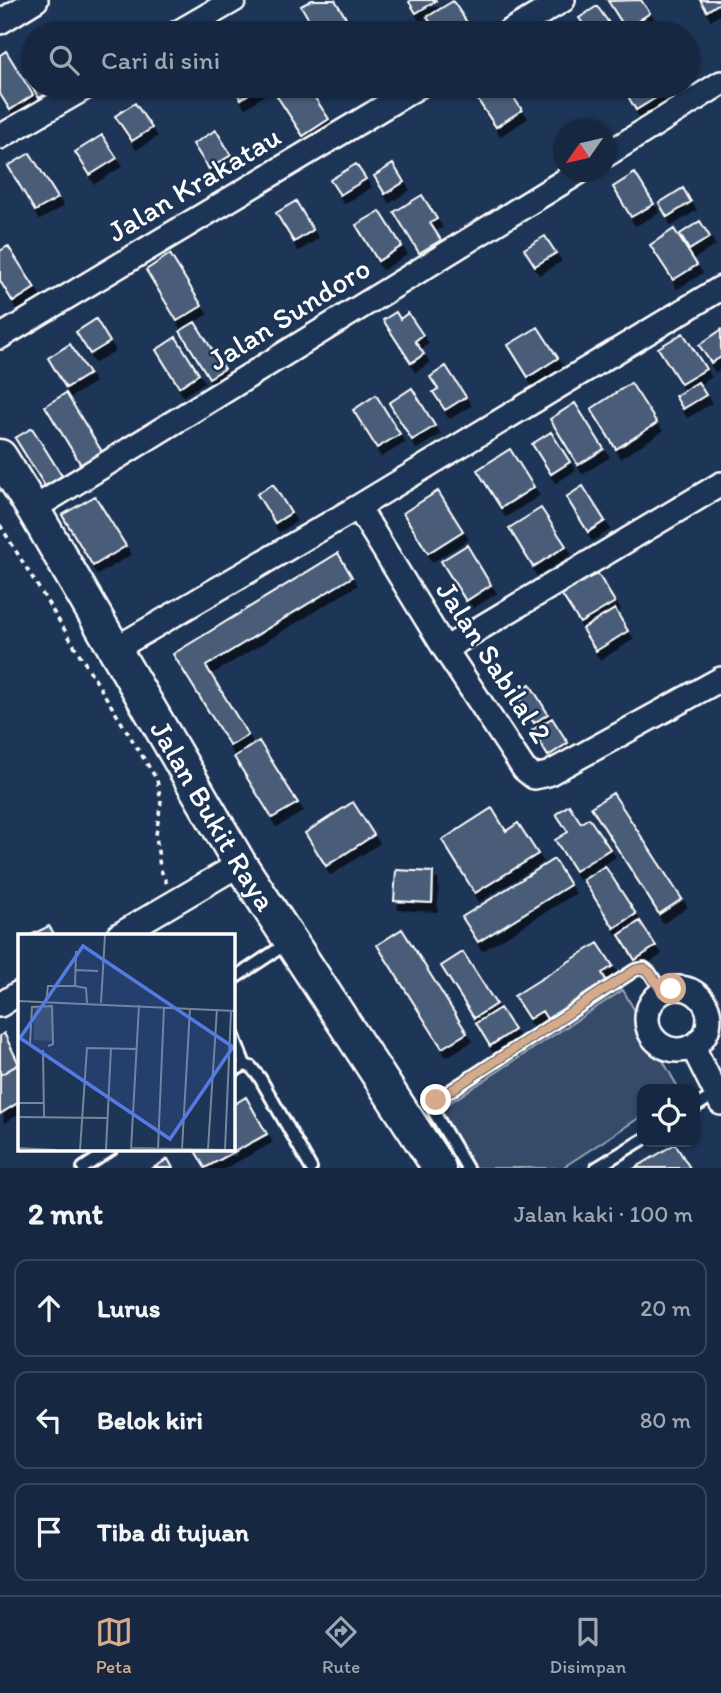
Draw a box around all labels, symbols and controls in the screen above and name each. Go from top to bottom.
search box [21,21,700,98]
icon: search [45,41,83,79]
text: Cari di sini [101,44,220,76]
street label: Jalan Krakatau [100,117,287,250]
north arrow [553,119,616,182]
street label: Jalan Sundoro [201,249,377,378]
street label: Jalan Sabilal 2 [428,574,561,750]
street label: Jalan Bukit Raya [142,714,285,918]
inset map [18,934,234,1150]
route start [655,973,686,1004]
route end [420,1084,451,1115]
map controls [637,1084,700,1147]
button: locate [637,1084,700,1147]
text: 2 mnt [28,1195,103,1232]
text: Jalan kaki · 100 m [514,1200,693,1228]
icon: ahead [30,1289,68,1327]
text: Lurus [97,1292,160,1324]
text: 20 m [640,1294,691,1322]
icon: left [30,1401,68,1439]
text: Belok kiri [97,1404,203,1436]
text: 80 m [640,1406,691,1434]
icon: arrive [30,1513,68,1551]
text: Tiba di tujuan [97,1516,249,1548]
tab: Peta [95,1613,133,1678]
tab: Rute [322,1613,360,1678]
tab: Disimpan [550,1613,626,1678]

